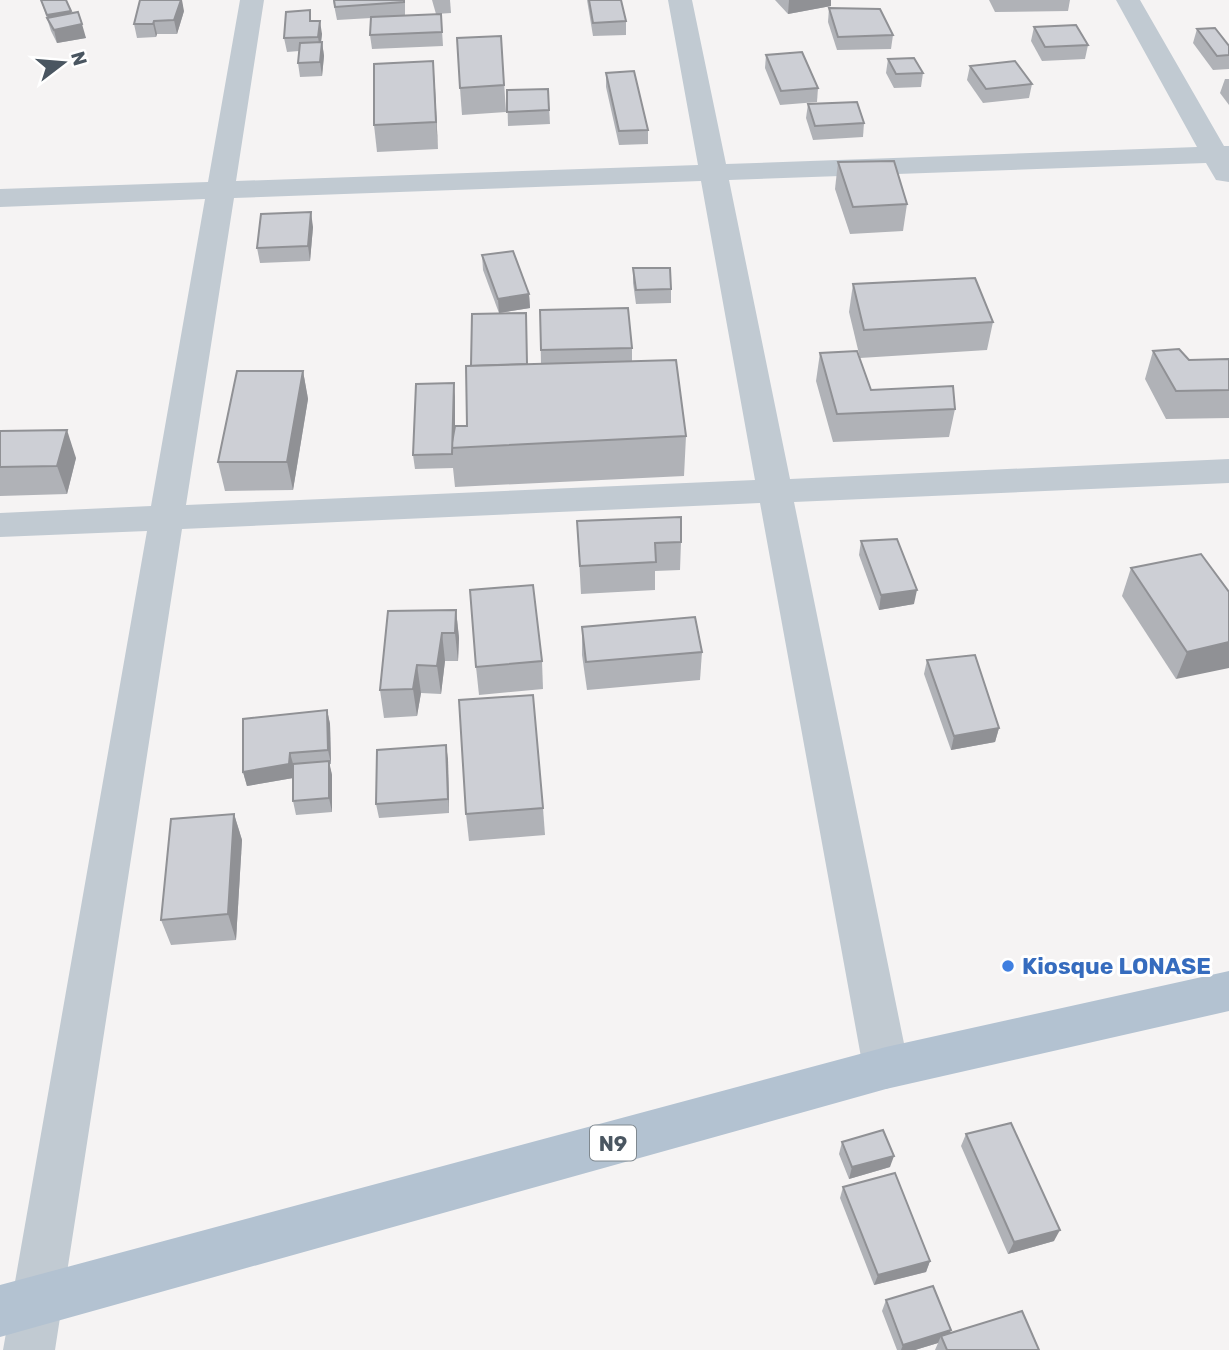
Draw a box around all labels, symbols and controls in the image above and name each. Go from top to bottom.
north arrow [28,28,98,98]
text: N [66,49,92,68]
place label: Kiosque LONASE [1022,952,1211,980]
marker: Kiosque LONASE [1000,958,1016,974]
road number: N9 [590,1126,636,1160]

